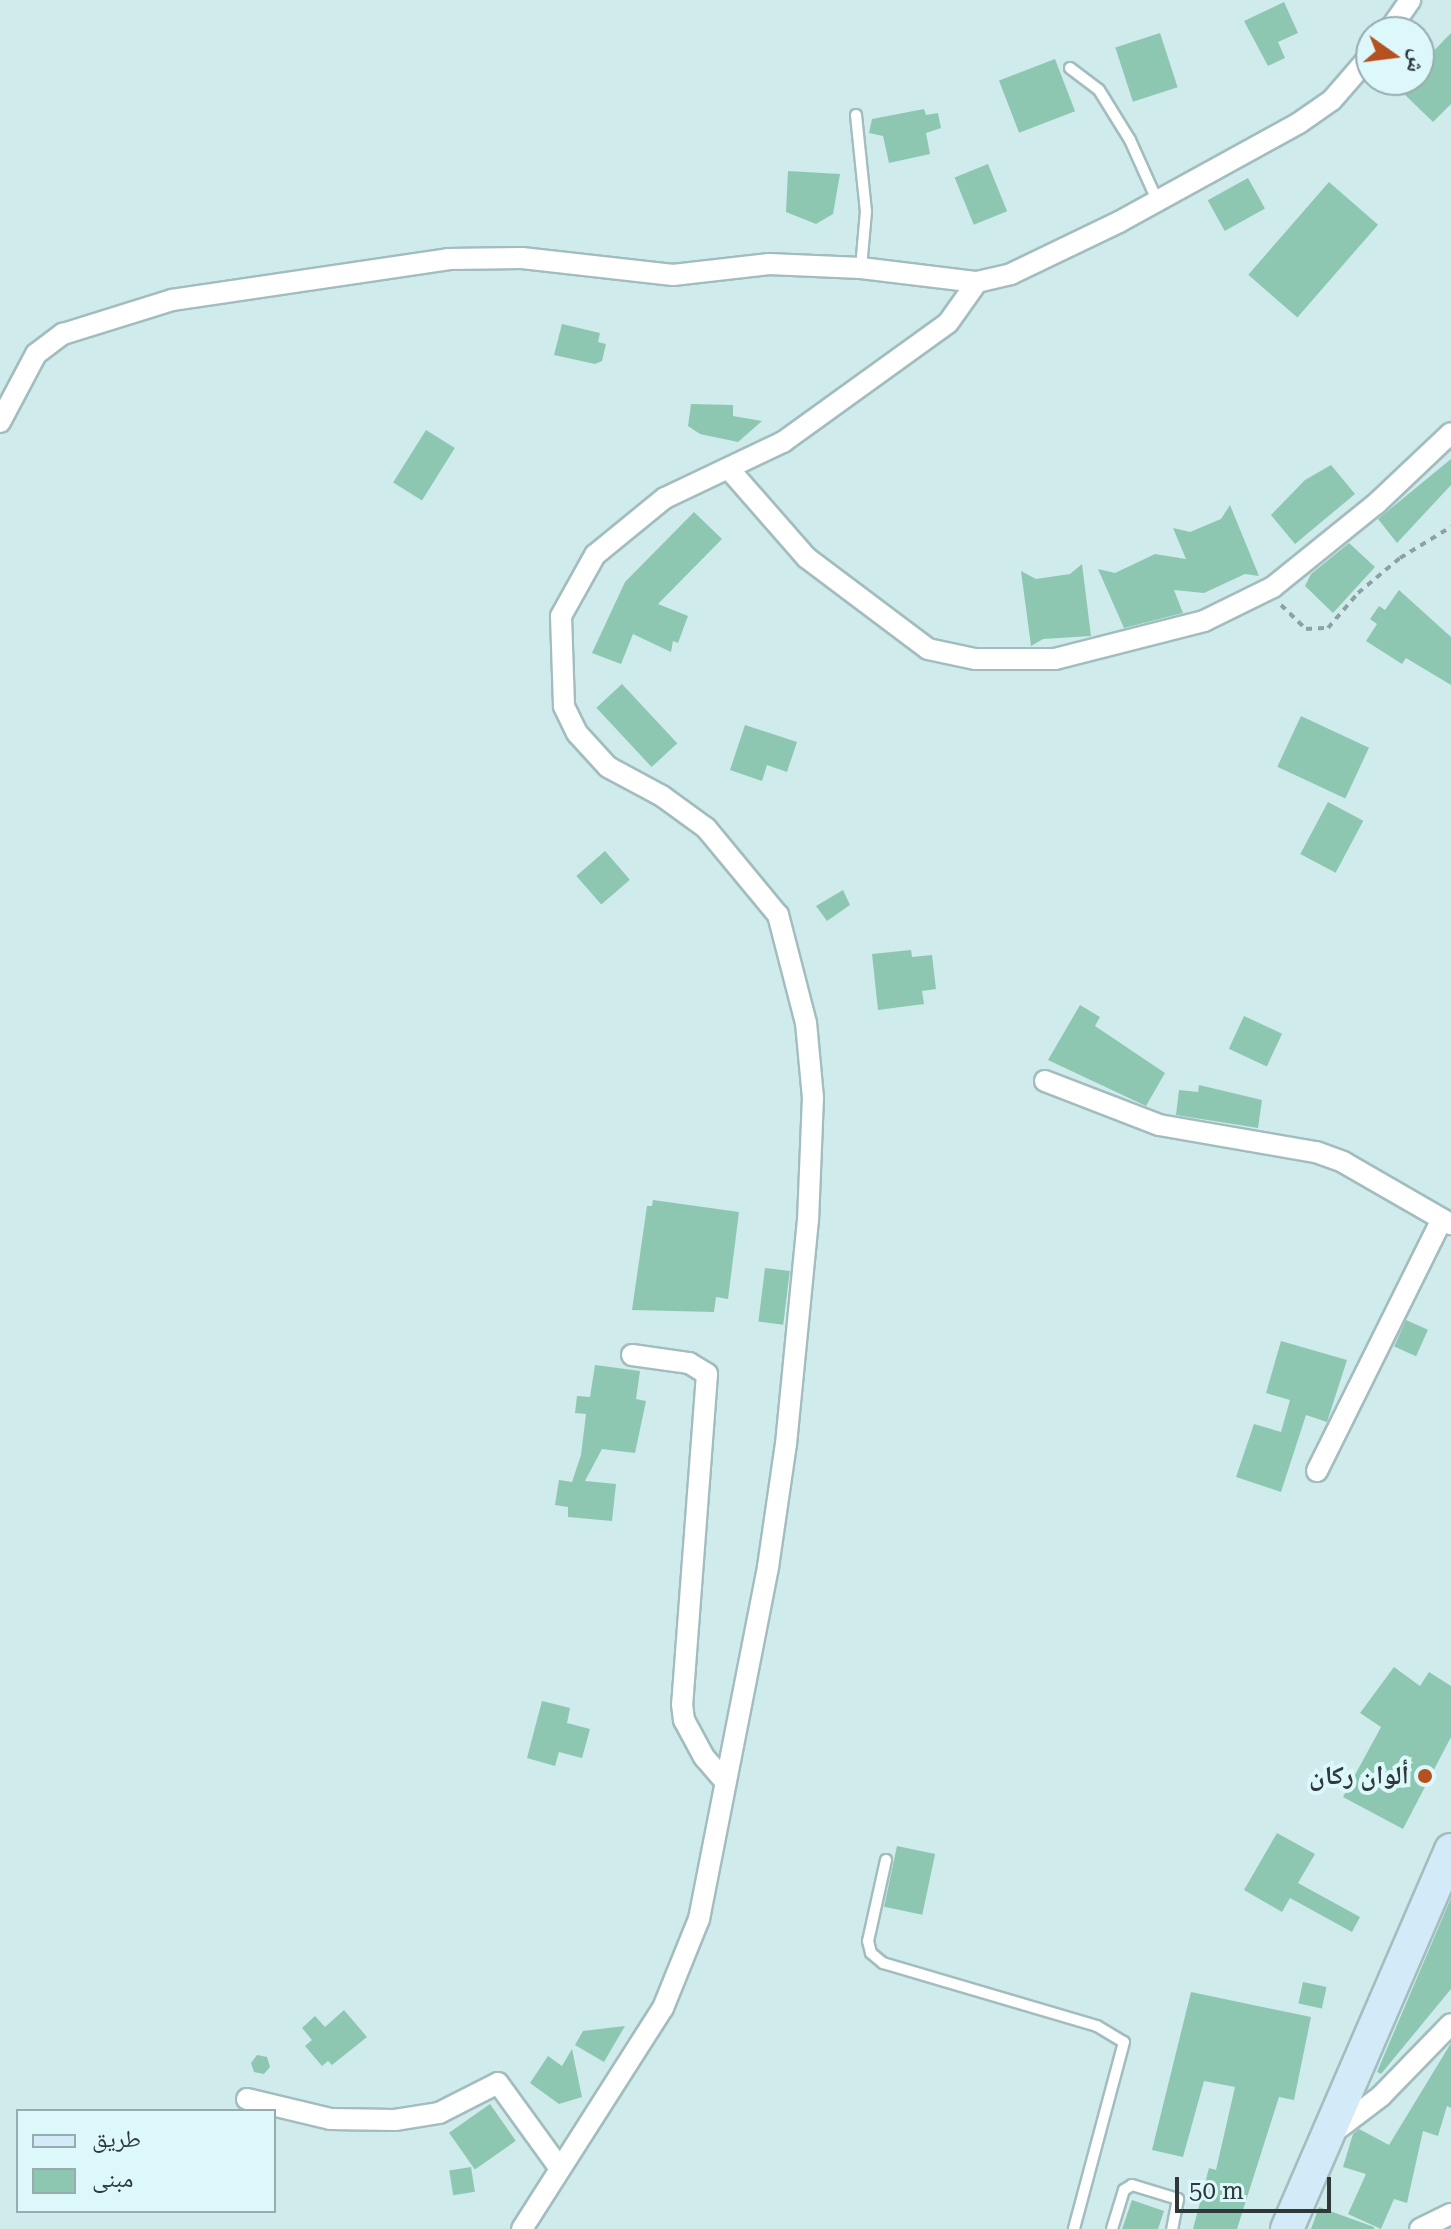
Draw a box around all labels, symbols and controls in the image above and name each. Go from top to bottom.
north arrow [1355,16,1435,96]
text: ش [1402,47,1432,76]
place label: ألوان ركان [1309,1760,1409,1792]
marker: ألوان ركان [1416,1767,1434,1785]
legend [16,2109,276,2213]
text: طريق [92,2125,141,2153]
scale bar [1179,2161,1335,2211]
text: مبنى [92,2165,133,2193]
text: 50 m [1189,2177,1244,2205]

